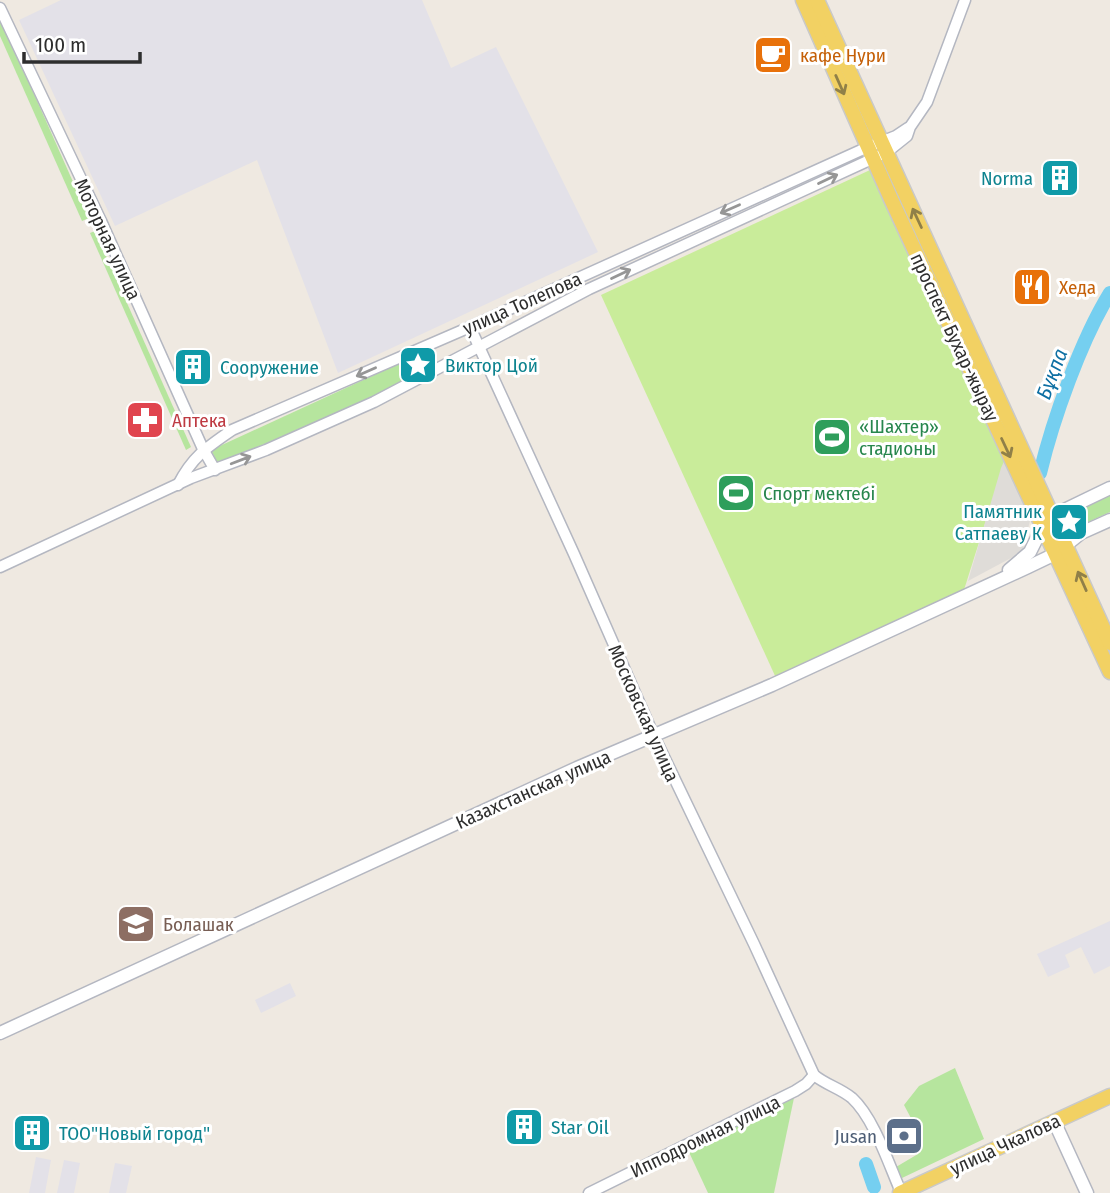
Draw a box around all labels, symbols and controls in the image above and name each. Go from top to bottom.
scale bar [24,21,140,65]
text: 100 m [35,32,86,58]
cafe icon: кафе Нури [752,34,794,76]
place label: кафе Нури [800,44,886,67]
one-way arrow [835,74,848,95]
building icon: Norma [1039,157,1081,199]
place label: Norma [981,167,1033,190]
one-way arrow [817,172,838,185]
street label: Моторная улица [69,175,146,304]
one-way arrow [720,203,741,216]
one-way arrow [910,208,923,229]
street label: проспект Бухар-жырау [905,249,1004,426]
restaurant icon: Хеда [1011,266,1053,308]
street label: улица Толепова [459,267,585,340]
one-way arrow [610,267,632,280]
place label: Хеда [1059,276,1096,299]
place icon: Виктор Цой [397,344,439,386]
water label: Бұқпа [1030,345,1074,403]
building icon: Сооружение [172,346,214,388]
place label: Виктор Цой [445,354,538,377]
place label: Сооружение [220,356,319,379]
one-way arrow [356,366,377,379]
pharmacy icon: Аптека [124,399,166,441]
place label: Аптека [172,409,227,432]
place label: «Шахтер» стадионы [859,415,939,460]
sports icon: «Шахтер» стадионы [811,416,853,458]
one-way arrow [1001,437,1014,458]
one-way arrow [230,452,252,465]
sports icon: Спорт мектебі [715,472,757,514]
place label: Спорт мектебі [763,482,875,505]
place label: Памятник Сатпаеву К [955,500,1042,545]
place icon: Памятник Сатпаеву К [1048,501,1090,543]
one-way arrow [1075,571,1088,592]
street label: Московская улица [603,641,684,785]
street label: Казахстанская улица [452,745,614,834]
school or university icon: Болашак [115,903,157,945]
place label: Болашак [163,913,234,936]
street label: Ипподромная улица [627,1090,784,1183]
building icon: Star Oil [503,1106,545,1148]
street label: улица Чкалова [946,1109,1064,1180]
building icon: ТОО"Новый город" [11,1112,53,1154]
bank icon: Jusan [883,1115,925,1157]
place label: Star Oil [551,1116,609,1139]
place label: ТОО"Новый город" [59,1122,210,1145]
place label: Jusan [835,1125,877,1148]

